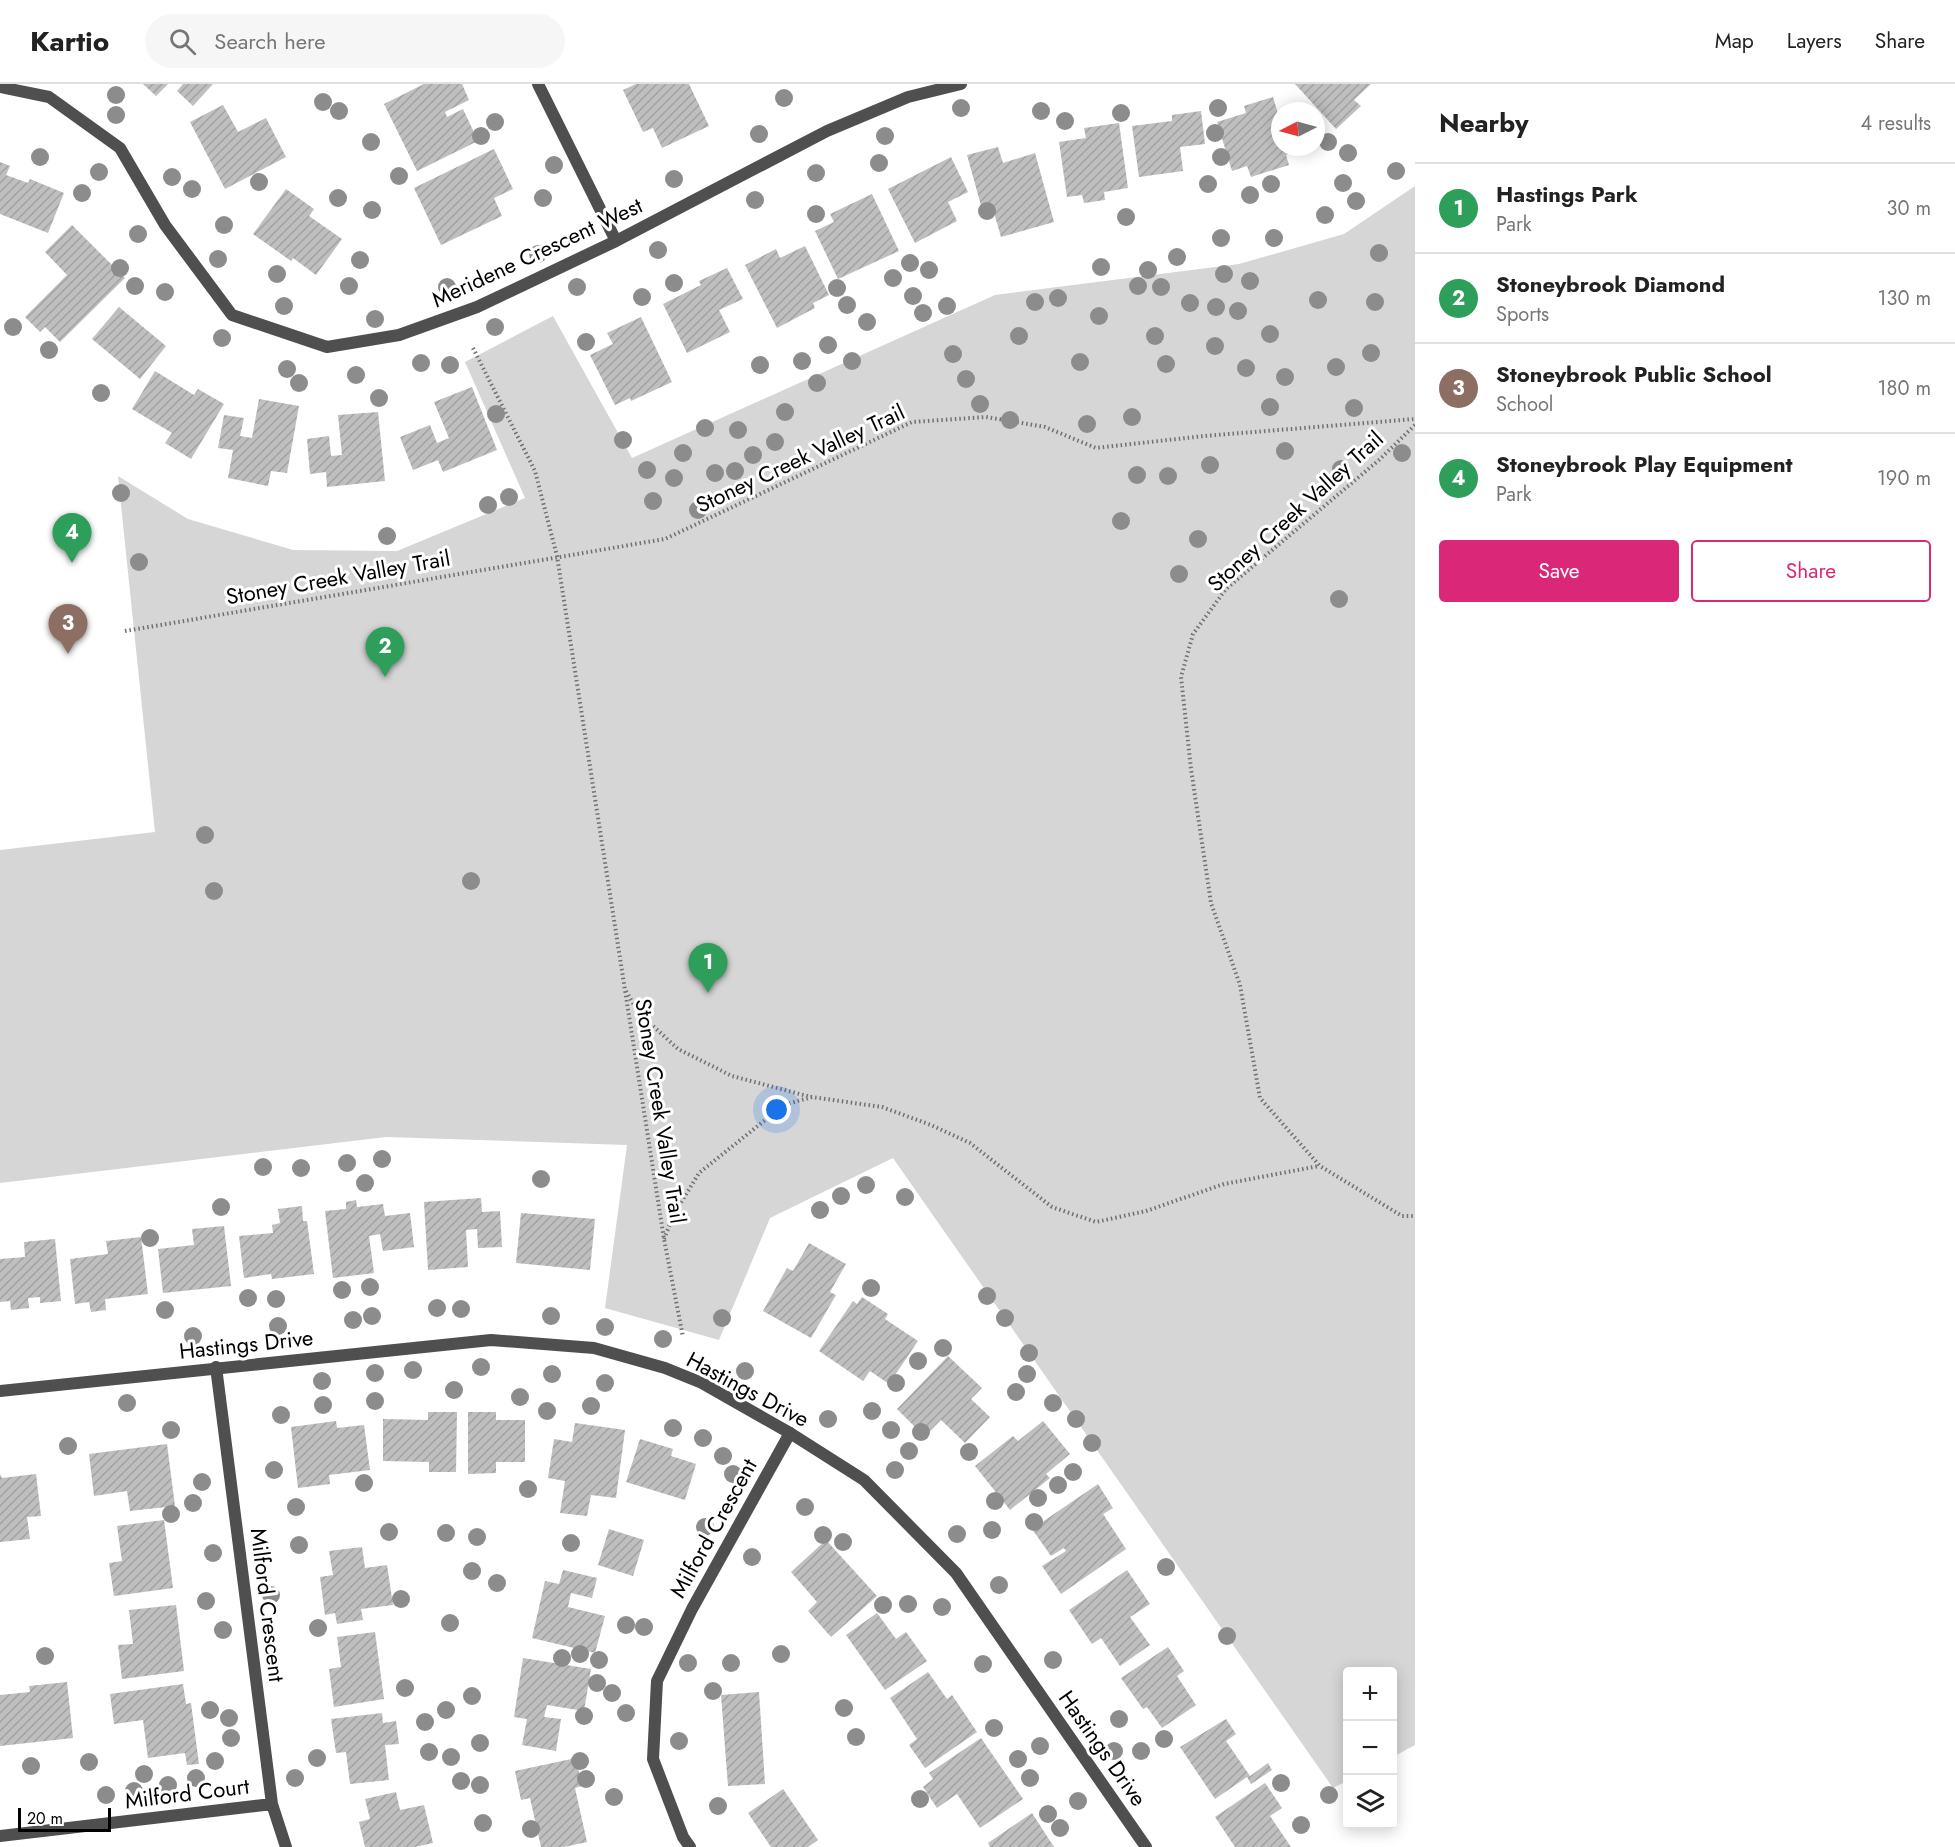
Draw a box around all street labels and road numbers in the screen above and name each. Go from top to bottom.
street label: Meridene Crescent West [426,189,648,315]
street label: Stoney Creek Valley Trail [690,396,910,520]
street label: Stoney Creek Valley Trail [1200,423,1390,599]
street label: Stoney Creek Valley Trail [223,542,453,612]
street label: Stoney Creek Valley Trail [627,996,695,1226]
street label: Hastings Drive [177,1321,315,1367]
street label: Hastings Drive [681,1343,815,1435]
street label: Milford Crescent [661,1452,765,1603]
street label: Milford Crescent [243,1526,293,1684]
street label: Hastings Drive [1051,1684,1155,1812]
street label: Milford Court [123,1769,252,1817]

